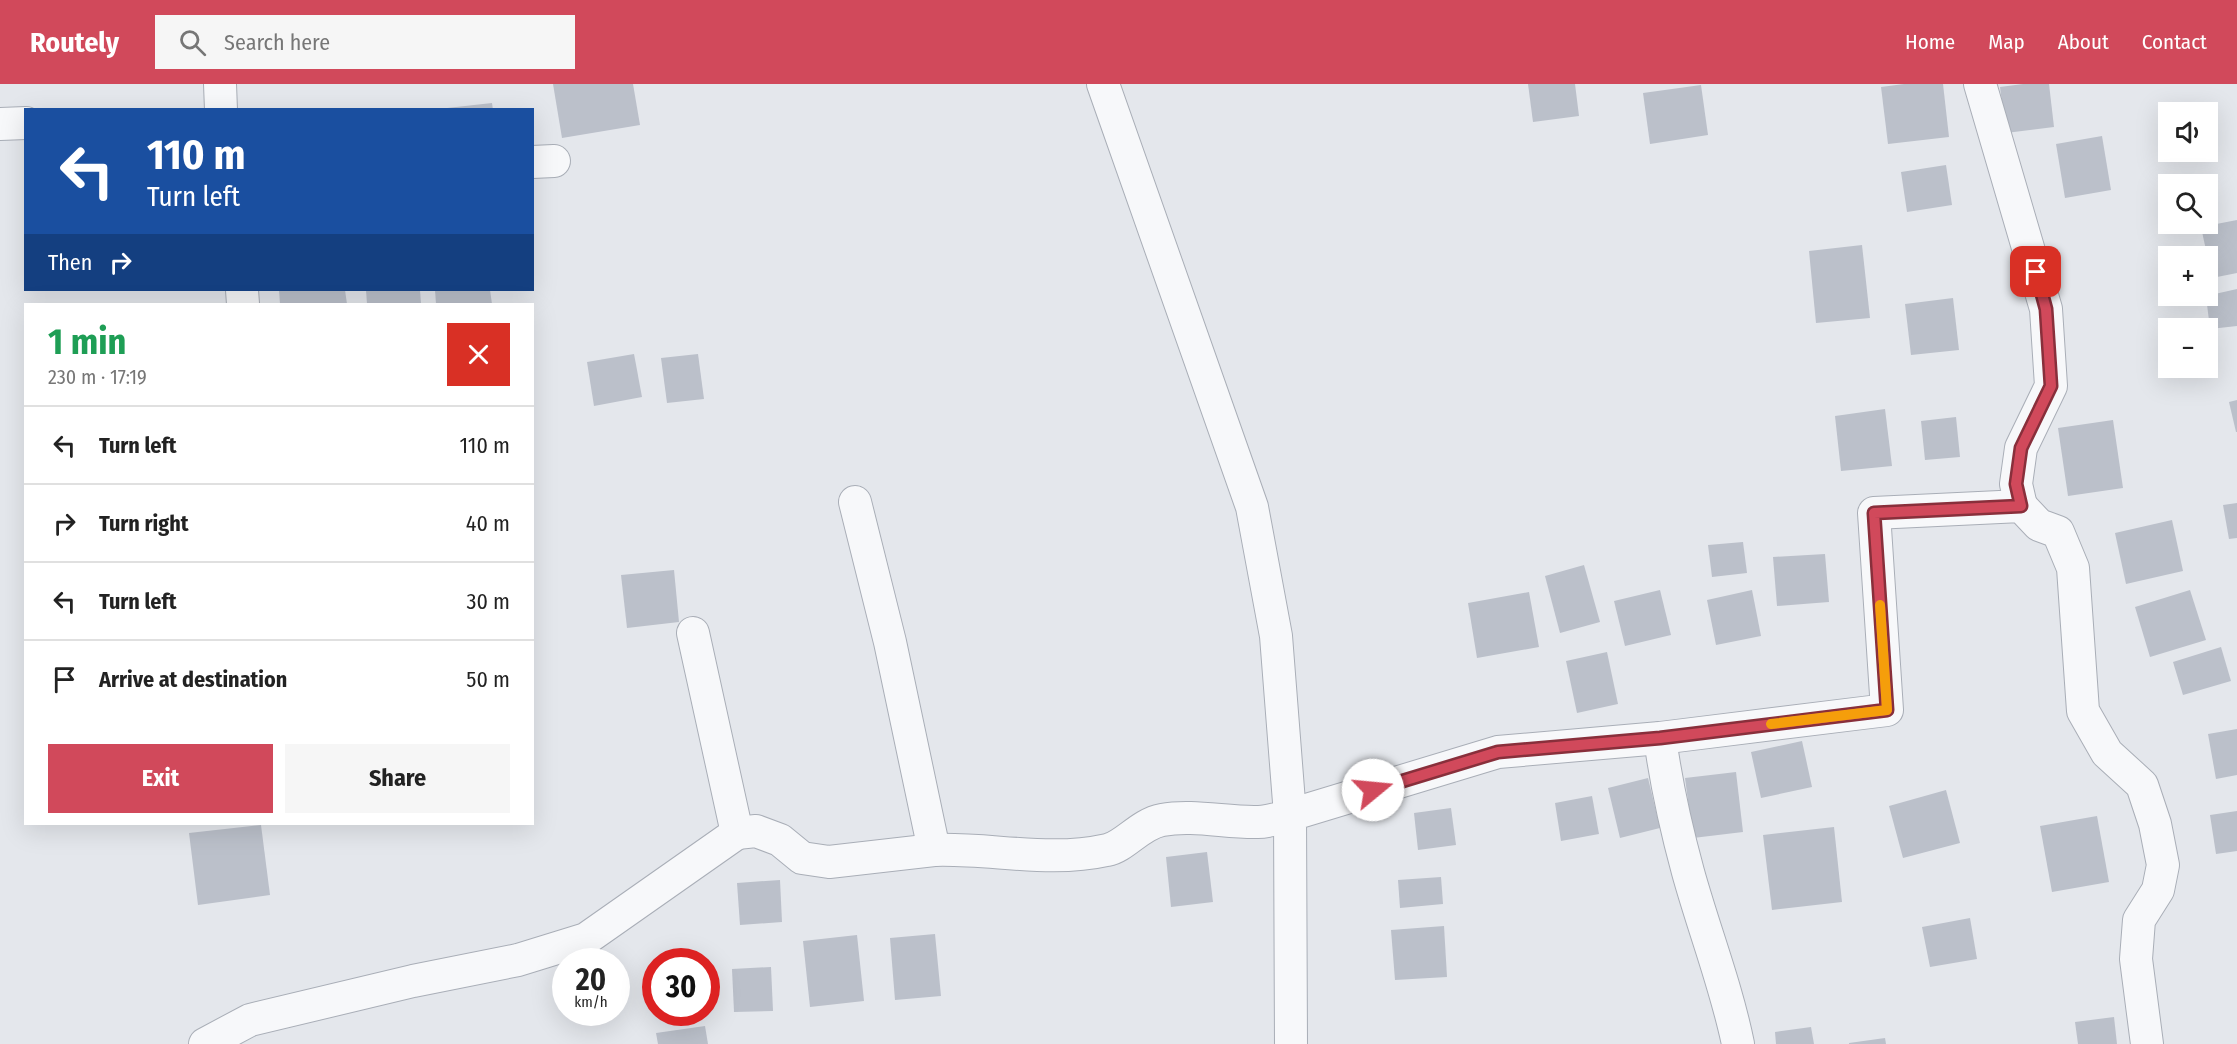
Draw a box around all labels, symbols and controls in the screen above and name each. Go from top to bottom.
search box [155,15,575,69]
text: Routely [30,26,119,59]
icon: search [176,26,209,59]
text: Search here [224,29,330,56]
text: Home [1905,29,1955,55]
text: Map [1988,29,2025,55]
text: About [2058,29,2109,55]
text: Contact [2142,29,2207,55]
map controls [2158,102,2218,378]
button: sound [2158,102,2218,162]
text: 110 m [147,130,246,180]
icon: left [48,132,126,210]
button: search [2158,174,2218,234]
text: Turn left [147,181,240,213]
icon: right [104,246,137,279]
pin [2010,246,2061,297]
button: + [2158,246,2218,306]
text: Then [48,249,92,276]
icon: arrive [2019,255,2052,288]
button: − [2158,318,2218,378]
text: 1 min [48,320,126,364]
button: close [447,323,510,386]
text: 230 m · 17:19 [48,365,147,389]
icon: left [48,429,81,462]
text: Turn left [99,432,177,459]
text: 110 m [460,432,510,459]
icon: right [48,507,81,540]
text: Turn right [99,510,188,537]
text: 40 m [466,510,510,537]
icon: left [48,585,81,618]
text: Turn left [99,588,177,615]
text: 30 m [467,588,510,615]
icon: arrive [48,663,81,696]
text: Arrive at destination [99,666,287,693]
text: 50 m [466,666,510,693]
button: Exit [48,744,273,813]
button: Share [285,744,510,813]
position arrow [1341,758,1405,822]
speed limit sign: 30 [642,948,720,1026]
text: 20 [576,962,606,998]
text: km/h [574,993,608,1011]

